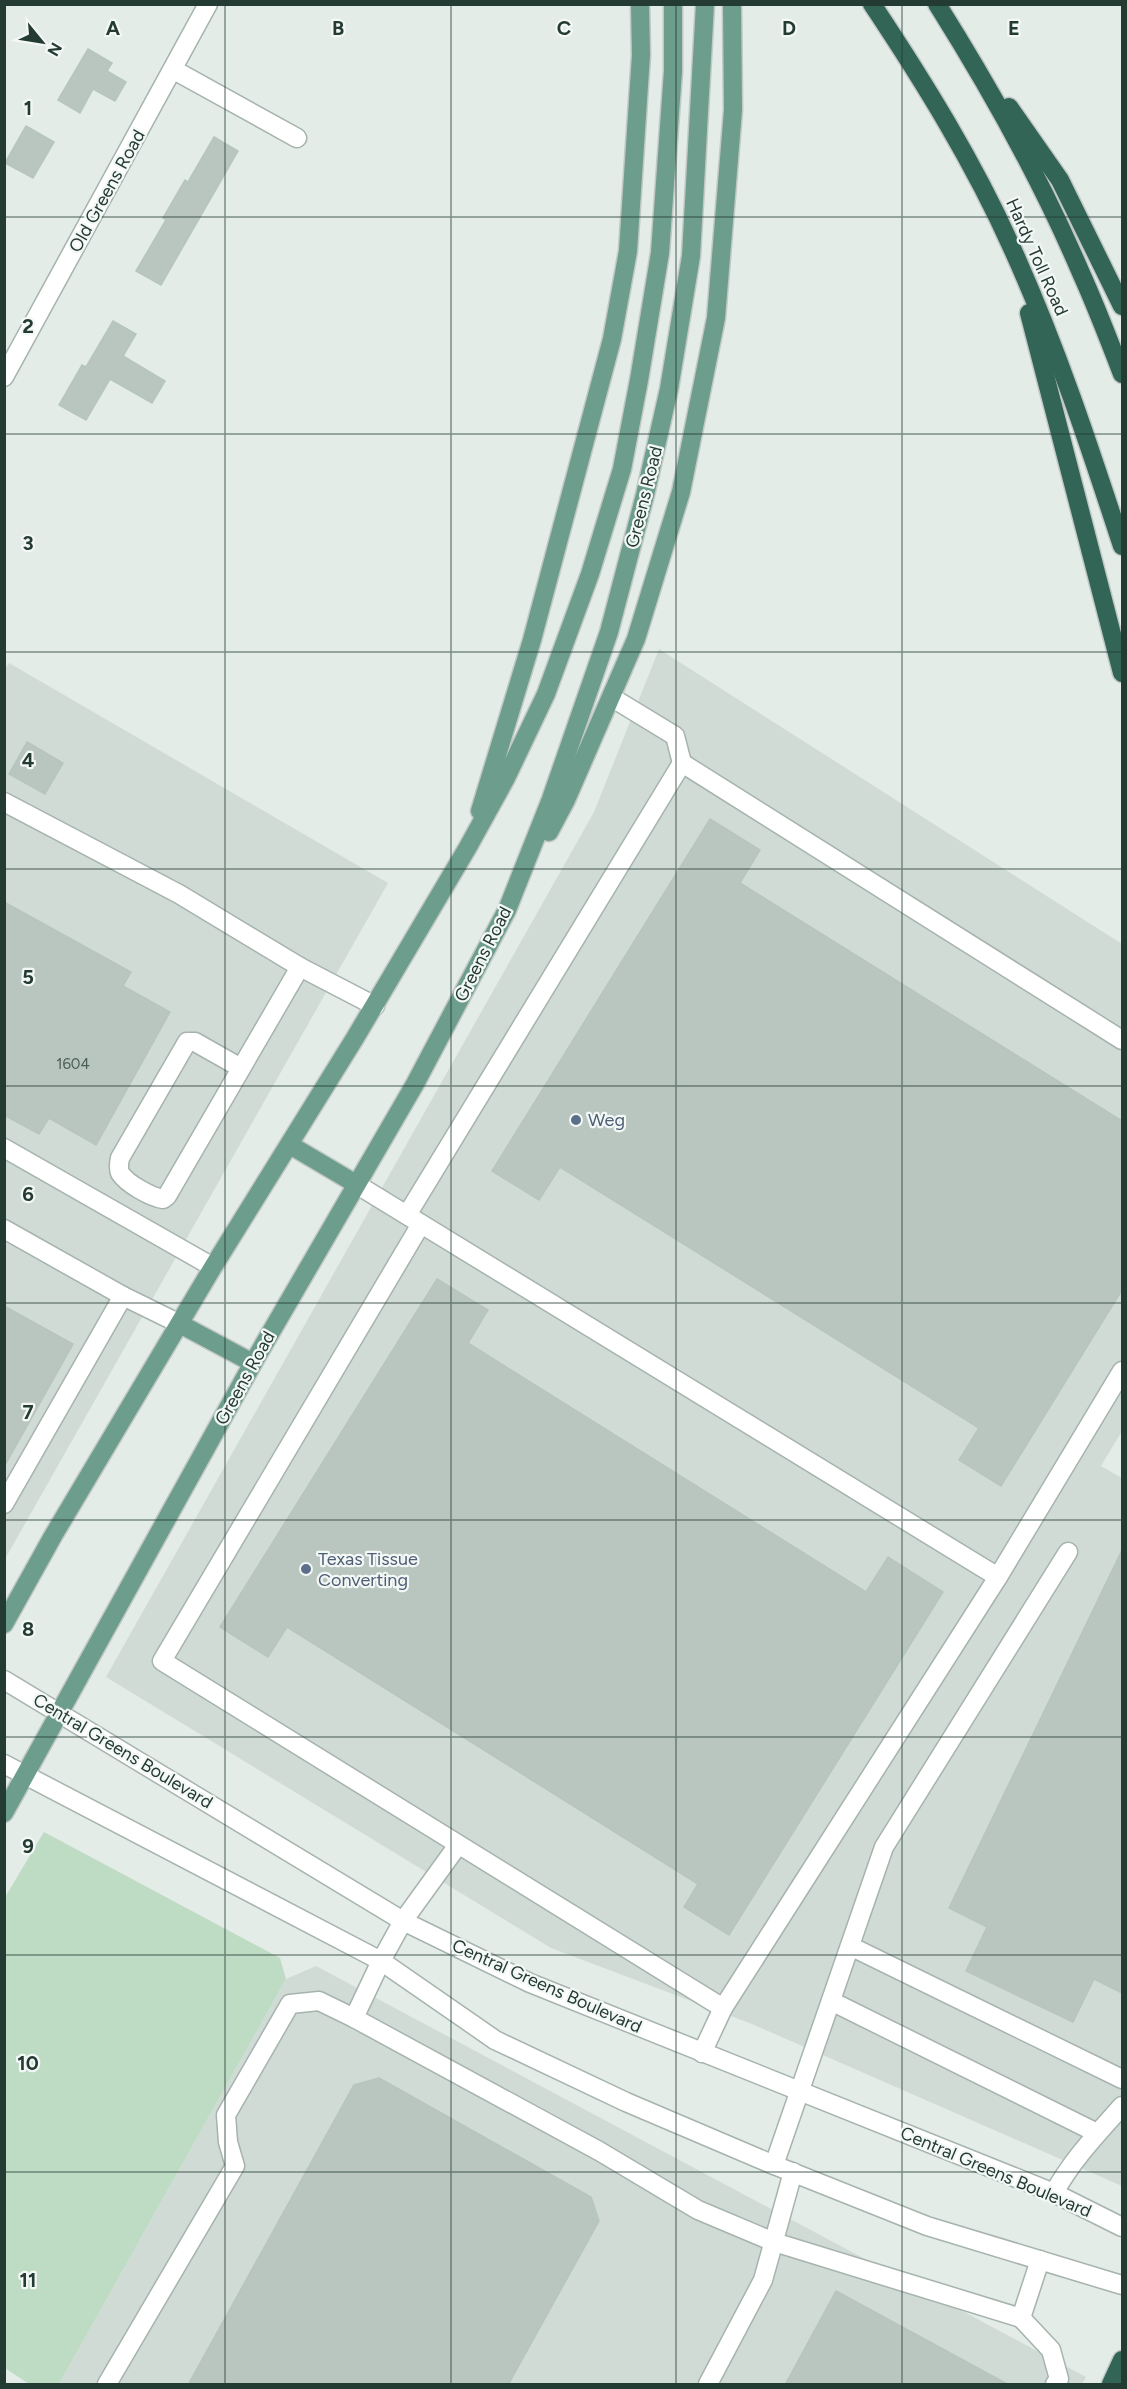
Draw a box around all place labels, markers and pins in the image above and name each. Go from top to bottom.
place label: Weg [588,1109,625,1131]
marker: Weg [569,1113,583,1127]
place label: Texas Tissue Converting [318,1548,418,1591]
marker: Texas Tissue Converting [299,1562,313,1576]

